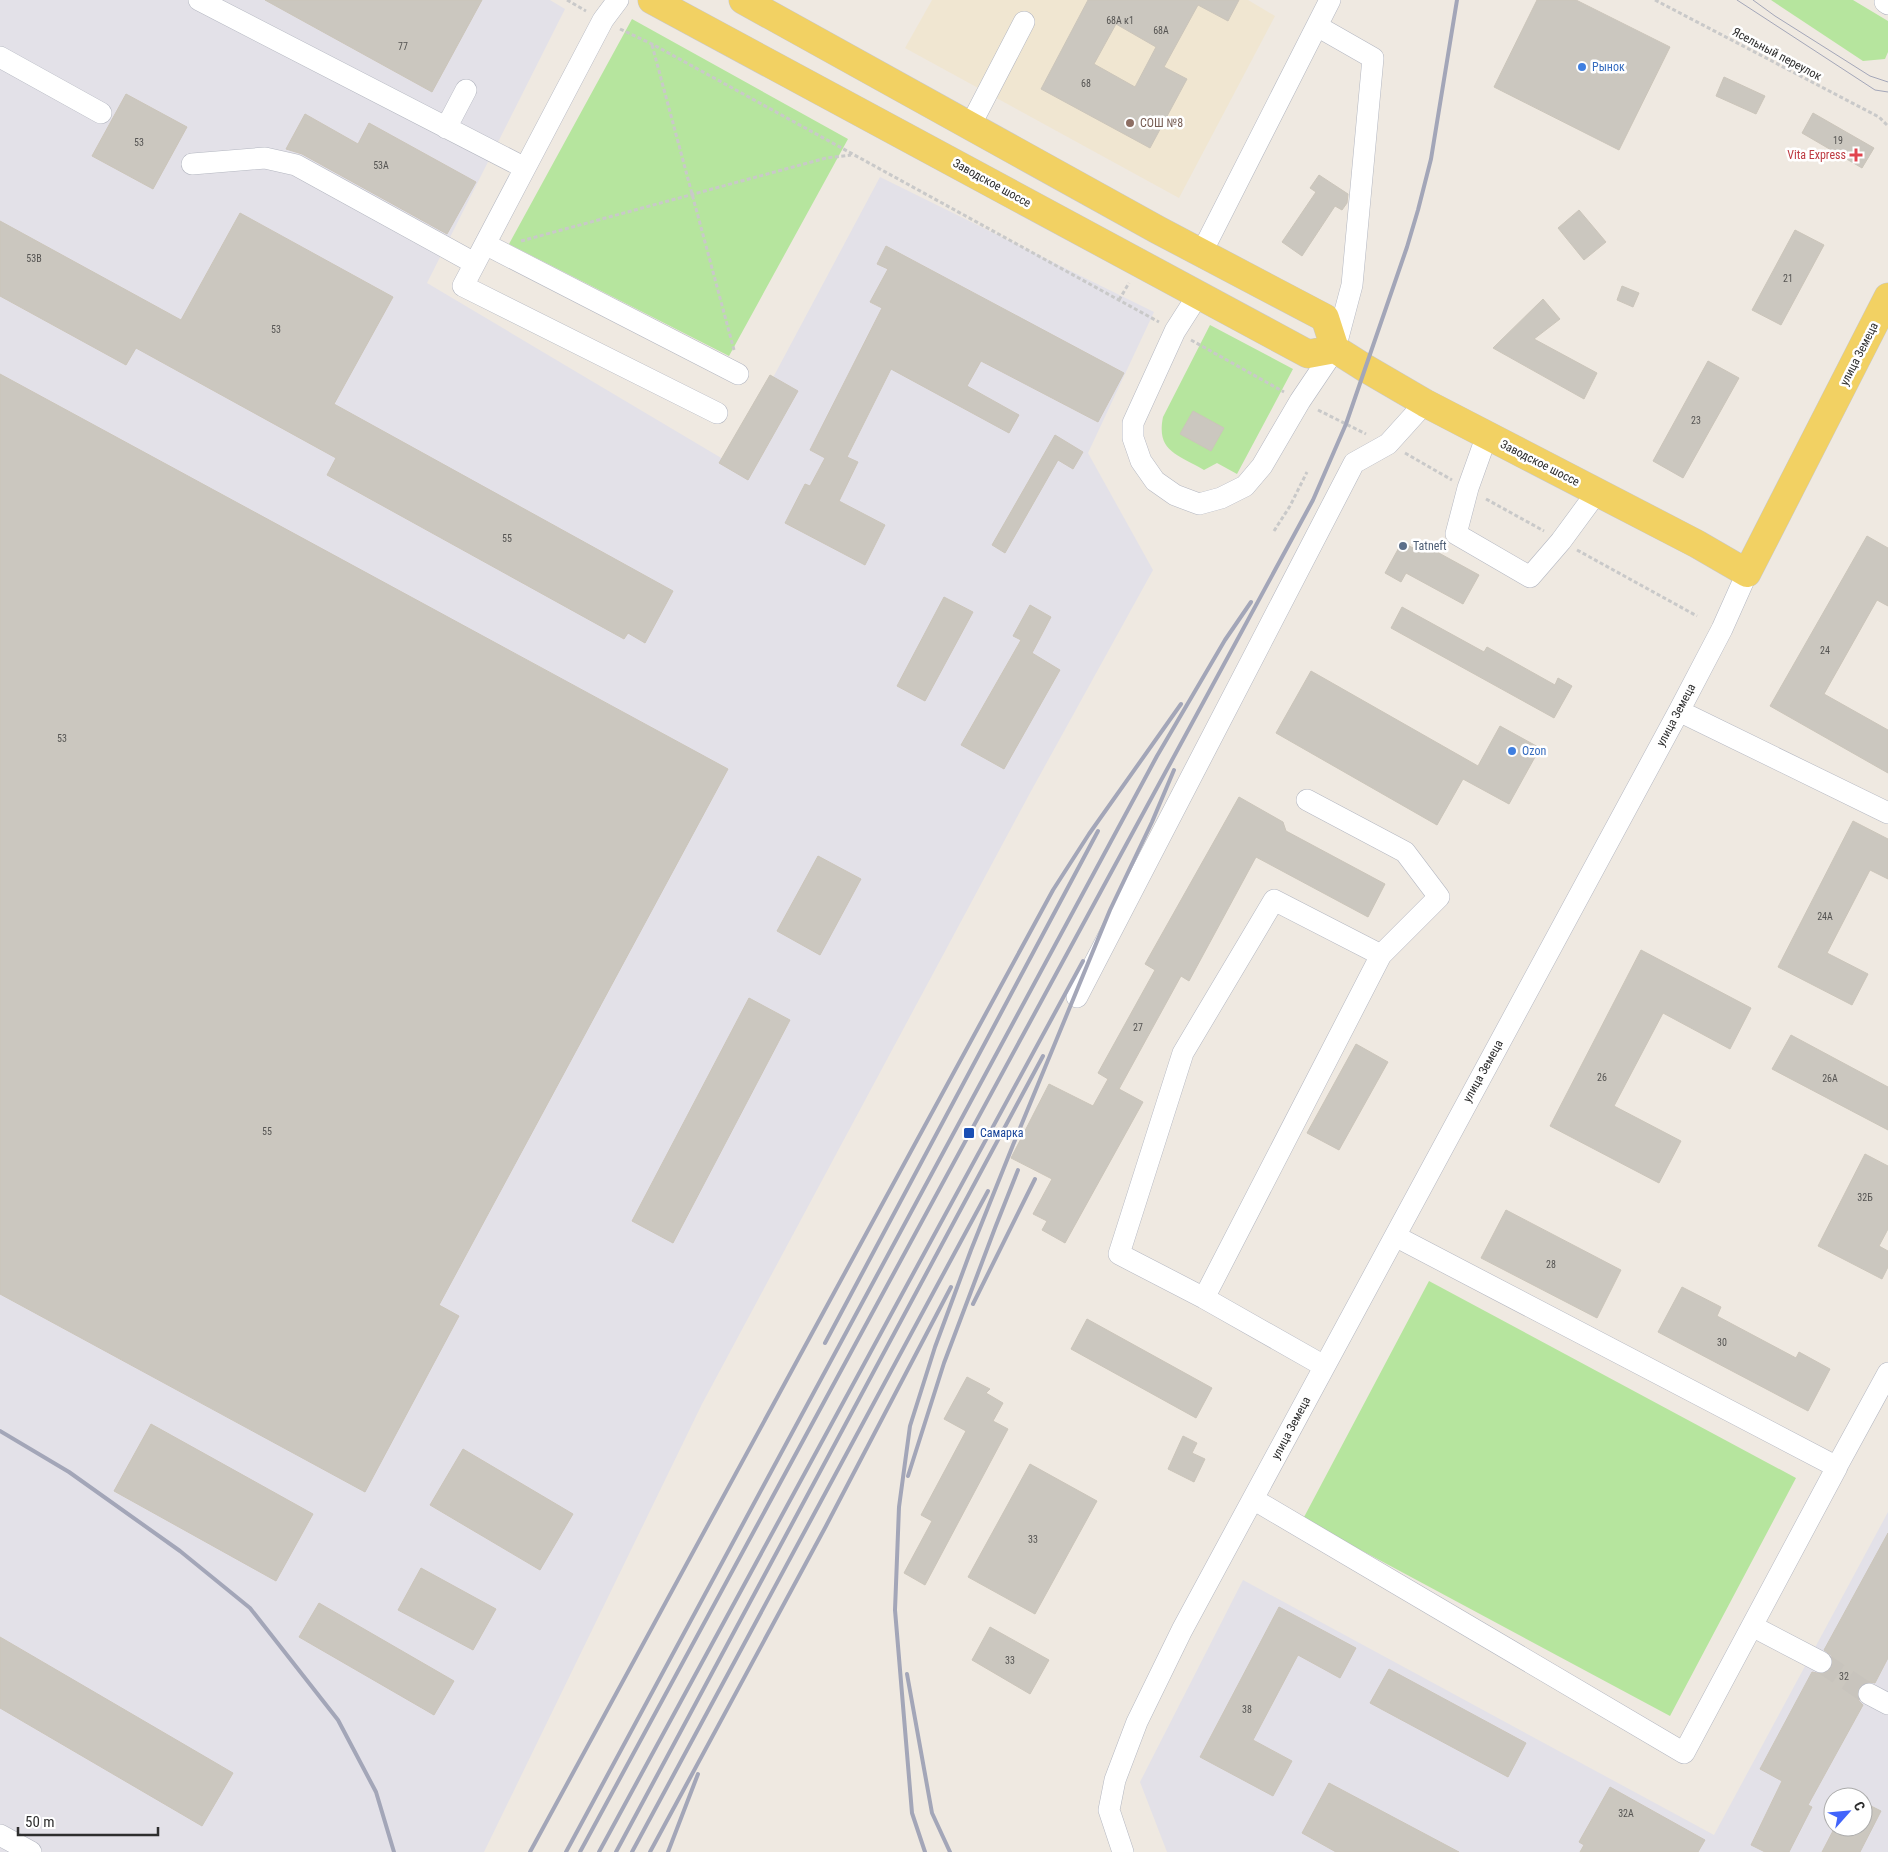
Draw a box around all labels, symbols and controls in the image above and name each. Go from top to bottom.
house number: 68А к1 [1106,15,1134,26]
house number: 68А [1153,25,1169,36]
street label: Ясельный переулок [1730,25,1824,83]
house number: 77 [398,41,408,52]
place label: Рынок [1592,60,1625,74]
marker: Рынок [1576,61,1588,73]
house number: 68 [1081,78,1091,89]
place label: СОШ №8 [1140,116,1183,130]
marker: СОШ №8 [1124,117,1136,129]
house number: 19 [1833,135,1843,146]
house number: 53 [134,137,144,148]
place label: Vita Express [1787,148,1846,162]
marker: Vita Express [1850,149,1862,161]
street label: Заводское шоссе [951,156,1034,210]
house number: 53А [373,160,389,171]
house number: 53В [26,253,42,264]
house number: 21 [1783,273,1793,284]
street label: улица Земеца [1837,320,1881,388]
house number: 53 [271,324,281,335]
house number: 23 [1691,415,1701,426]
street label: Заводское шоссе [1498,437,1582,489]
house number: 55 [502,533,512,544]
place label: Tatneft [1413,539,1447,553]
marker: Tatneft [1397,540,1409,552]
house number: 24 [1820,645,1830,656]
street label: улица Земеца [1654,681,1699,749]
house number: 53 [57,733,67,744]
place label: Ozon [1522,744,1546,758]
marker: Ozon [1506,745,1518,757]
house number: 24А [1817,911,1833,922]
house number: 27 [1133,1022,1143,1033]
street label: улица Земеца [1460,1037,1506,1105]
house number: 26 [1597,1072,1607,1083]
house number: 26А [1822,1073,1838,1084]
house number: 55 [262,1126,272,1137]
marker: Самарка [962,1126,976,1140]
place label: Самарка [980,1126,1024,1140]
house number: 32Б [1857,1192,1873,1203]
house number: 28 [1546,1259,1556,1270]
house number: 30 [1717,1337,1727,1348]
street label: улица Земеца [1269,1394,1314,1462]
house number: 33 [1028,1534,1038,1545]
house number: 33 [1005,1655,1015,1666]
house number: 32 [1839,1671,1849,1682]
house number: 38 [1242,1704,1252,1715]
north arrow [1823,1787,1873,1837]
text: С [1851,1799,1869,1813]
scale bar [18,1804,158,1836]
house number: 32А [1618,1808,1634,1819]
text: 50 m [25,1813,55,1831]

